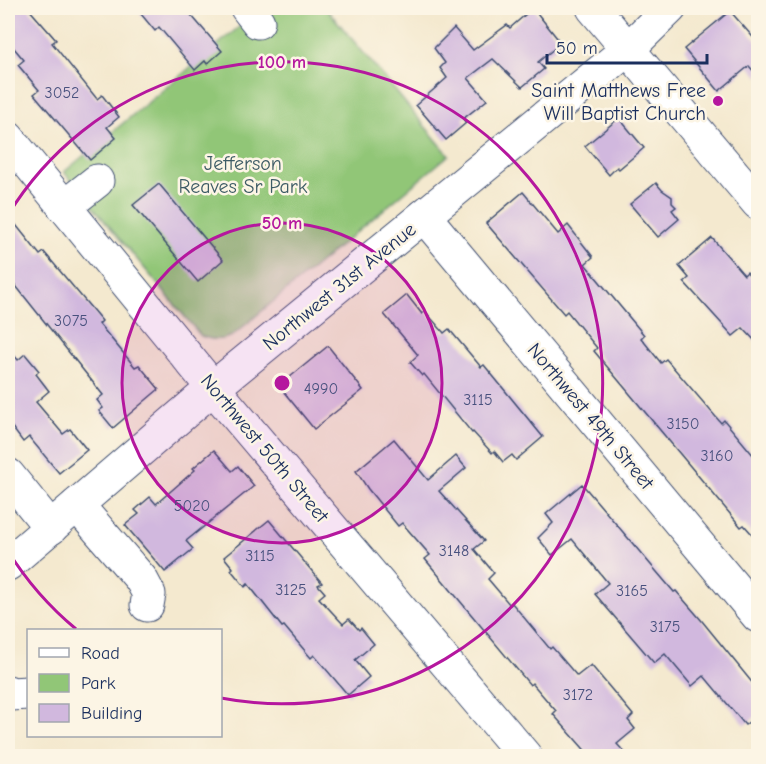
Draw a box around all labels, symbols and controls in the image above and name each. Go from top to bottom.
scale bar [547,27,708,65]
text: 50 m [556,38,598,59]
text: 100 m [258,52,306,73]
place label: Saint Matthews Free Will Baptist Church [531,79,706,125]
house number: 3052 [45,84,79,102]
marker: Saint Matthews Free Will Baptist Church [711,94,725,108]
park label: Jefferson Reaves Sr Park [179,152,308,198]
text: 50 m [262,213,302,234]
street label: Northwest 31st Avenue [258,218,420,355]
house number: 3075 [54,312,88,330]
street label: Northwest 49th Street [523,338,659,495]
street label: Northwest 50th Street [196,369,334,528]
centre of rings [272,373,292,393]
house number: 4990 [304,380,338,398]
house number: 3115 [463,391,493,409]
house number: 3150 [667,415,699,433]
house number: 3160 [701,447,733,465]
house number: 5020 [174,497,210,515]
house number: 3148 [439,542,469,560]
house number: 3115 [245,547,275,565]
house number: 3125 [275,581,307,599]
house number: 3165 [616,582,648,600]
house number: 3175 [650,618,680,636]
legend [27,629,222,737]
text: Road [81,643,120,664]
text: Park [81,673,116,694]
house number: 3172 [563,686,593,704]
text: Building [81,703,143,724]

